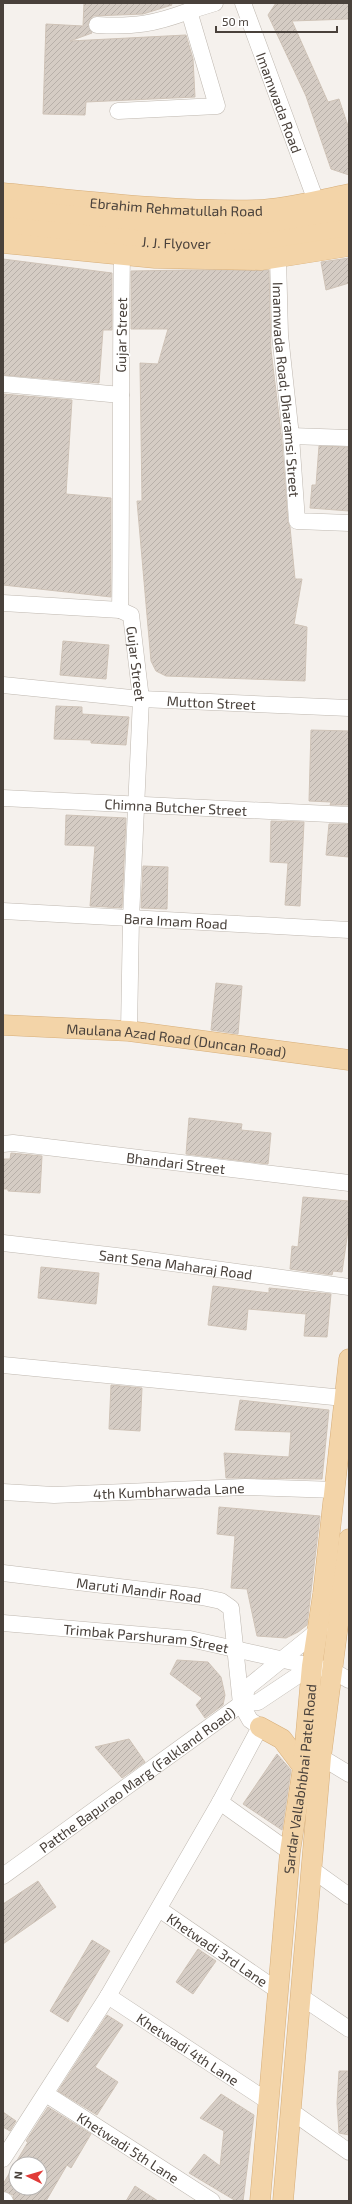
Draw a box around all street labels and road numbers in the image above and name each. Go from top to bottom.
street label: Imamwada Road [253,50,306,155]
street label: Ebrahim Rehmatullah Road [89,193,263,219]
street label: J. J. Flyover [141,232,211,252]
street label: Imamwada Road; Dharamsi Street [270,282,304,498]
street label: Gujar Street [112,297,130,373]
street label: Gujar Street [124,625,150,702]
street label: Mutton Street [166,692,256,712]
street label: Chimna Butcher Street [104,794,248,818]
street label: Bara Imam Road [123,909,228,932]
street label: Maulana Azad Road (Duncan Road) [66,1020,287,1060]
street label: Bhandari Street [125,1148,226,1177]
street label: Sant Sena Maharaj Road [98,1246,253,1282]
street label: 4th Kumbharwada Lane [93,1479,245,1502]
street label: Maruti Mandir Road [76,1573,203,1605]
street label: Trimbak Parshuram Street [63,1620,230,1656]
street label: Sardar Vallabhbhai Patel Road [280,1683,319,1875]
street label: Patthe Bapurao Marg (Falkland Road) [35,1703,238,1856]
street label: Khetwadi 3rd Lane [164,1909,271,1990]
street label: Khetwadi 4th Lane [134,2009,243,2089]
street label: Khetwadi 5th Lane [74,2108,182,2186]

